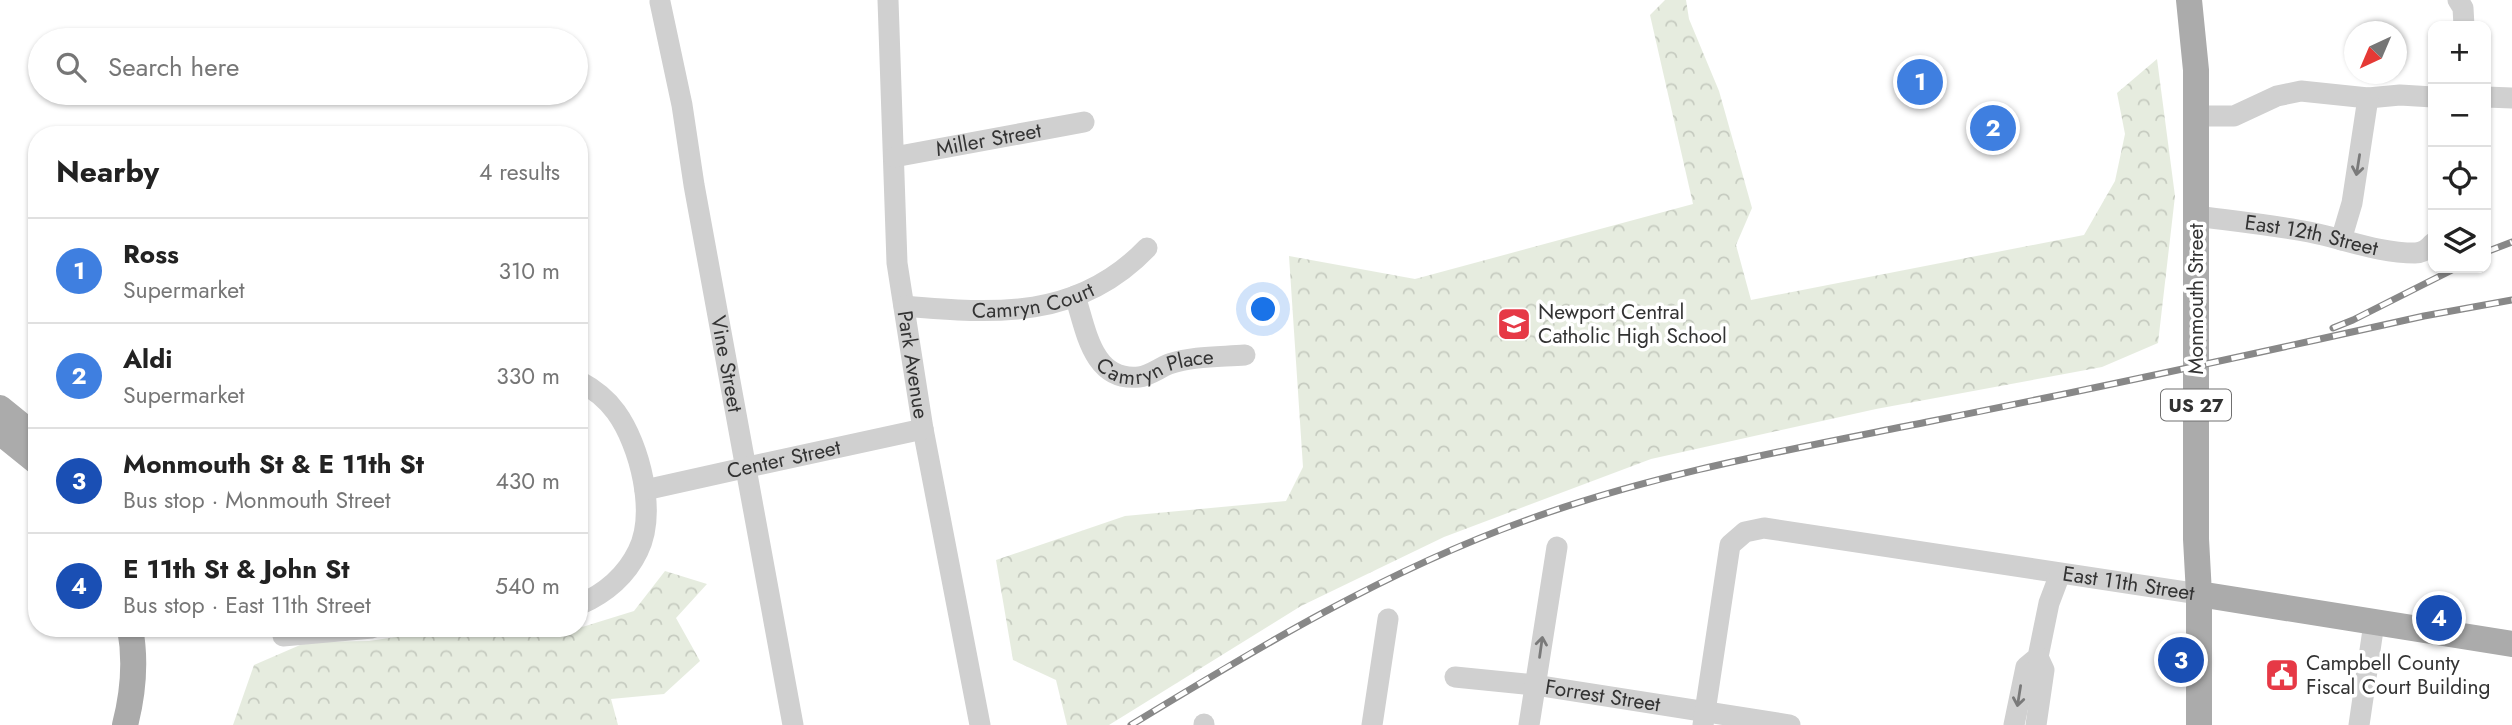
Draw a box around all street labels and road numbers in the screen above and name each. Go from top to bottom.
street label: Miller Street [933,115,1044,164]
street label: East 12th Street [2243,207,2381,263]
street label: Monmouth Street [2181,224,2211,374]
street label: Camryn Court [972,275,1099,326]
street label: Park Avenue [890,308,936,421]
street label: Vine Street [703,313,750,415]
street label: Camryn Place [1089,342,1215,393]
road number: US 27 [2161,390,2231,420]
street label: Center Street [724,432,843,486]
street label: East 11th Street [2061,559,2197,608]
street label: Forrest Street [1543,672,1663,719]

